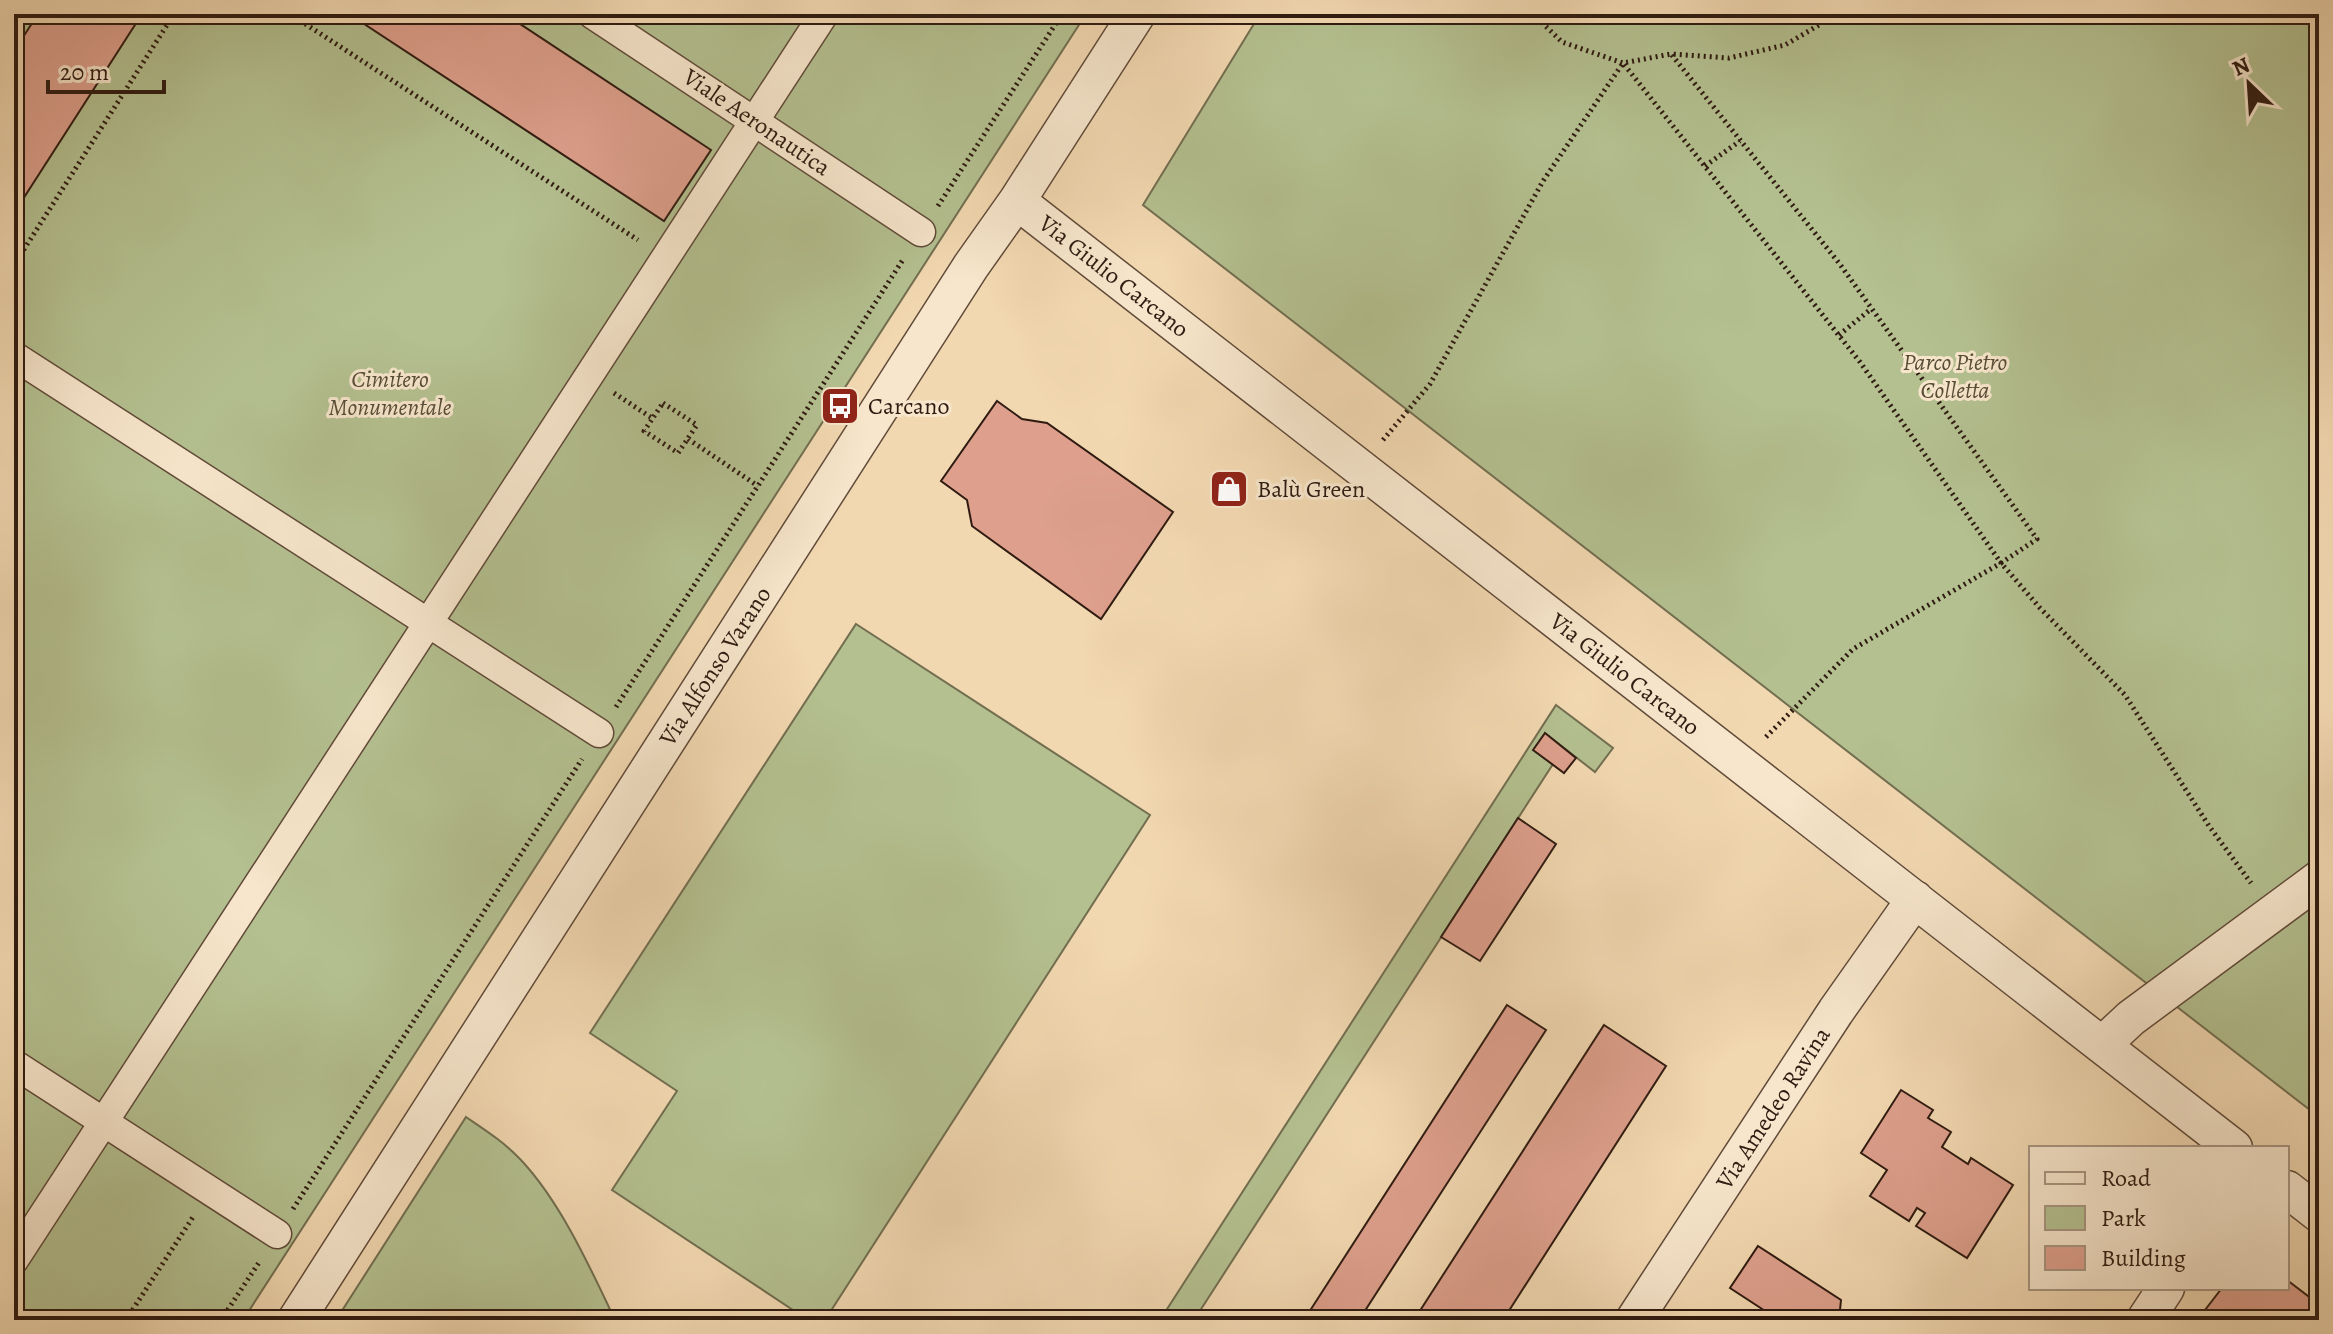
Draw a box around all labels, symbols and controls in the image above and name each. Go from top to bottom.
scale bar [48,44,164,94]
north arrow [2209,44,2289,124]
text: N [2227,50,2255,84]
text: 20 m [60,56,109,88]
street label: Viale Aeronautica [676,60,838,184]
street label: Via Giulio Carcano [1031,207,1196,345]
park label: Parco Pietro Colletta [1903,346,2007,406]
park label: Cimitero Monumentale [329,363,452,423]
bus stop icon: Carcano [819,385,861,427]
place label: Carcano [868,390,949,422]
shop icon: Balù Green [1208,468,1250,510]
place label: Balù Green [1257,473,1365,505]
street label: Via Alfonso Varano [651,580,779,753]
street label: Via Giulio Carcano [1542,605,1707,743]
street label: Via Amedeo Ravina [1708,1020,1838,1196]
legend [2029,1146,2289,1290]
text: Road [2101,1162,2151,1194]
text: Park [2101,1202,2146,1234]
text: Building [2101,1242,2186,1274]

